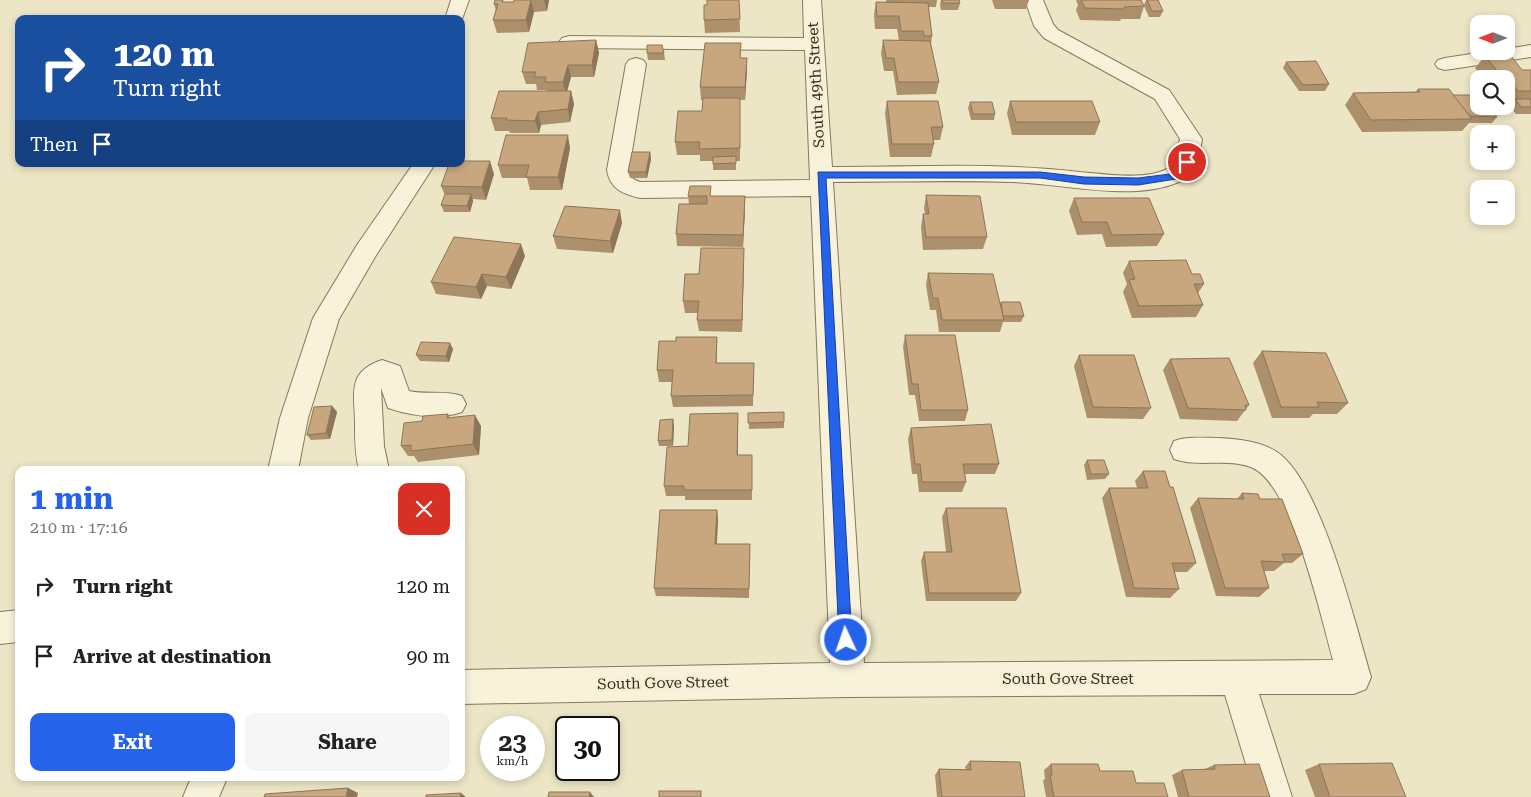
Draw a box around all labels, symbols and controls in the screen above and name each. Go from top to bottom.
north arrow [1470,15,1515,60]
map controls [1470,15,1515,225]
street label: South 49th Street [804,21,828,148]
text: 120 m [113,34,214,75]
icon: right [30,35,95,100]
button: search [1470,70,1515,115]
text: Turn right [113,76,221,101]
button: + [1470,125,1515,170]
icon: arrive [88,130,116,158]
text: Then [30,133,78,156]
pin [1166,141,1208,183]
icon: arrive [1173,148,1201,176]
button: − [1470,180,1515,225]
text: 1 min [30,481,113,516]
button: close [398,483,450,535]
text: 210 m · 17:16 [30,518,128,537]
icon: right [30,572,58,600]
text: Turn right [73,575,173,598]
text: 120 m [396,575,450,598]
position arrow [819,613,871,665]
icon: arrive [30,642,58,670]
text: Arrive at destination [73,645,271,668]
text: 90 m [407,645,450,668]
street label: South Gove Street [1002,670,1134,688]
street label: South Gove Street [597,673,729,693]
button: Exit [30,713,235,771]
button: Share [245,713,450,771]
speed limit sign: 30 [555,716,620,781]
text: 23 [498,728,527,757]
text: km/h [496,754,529,768]

